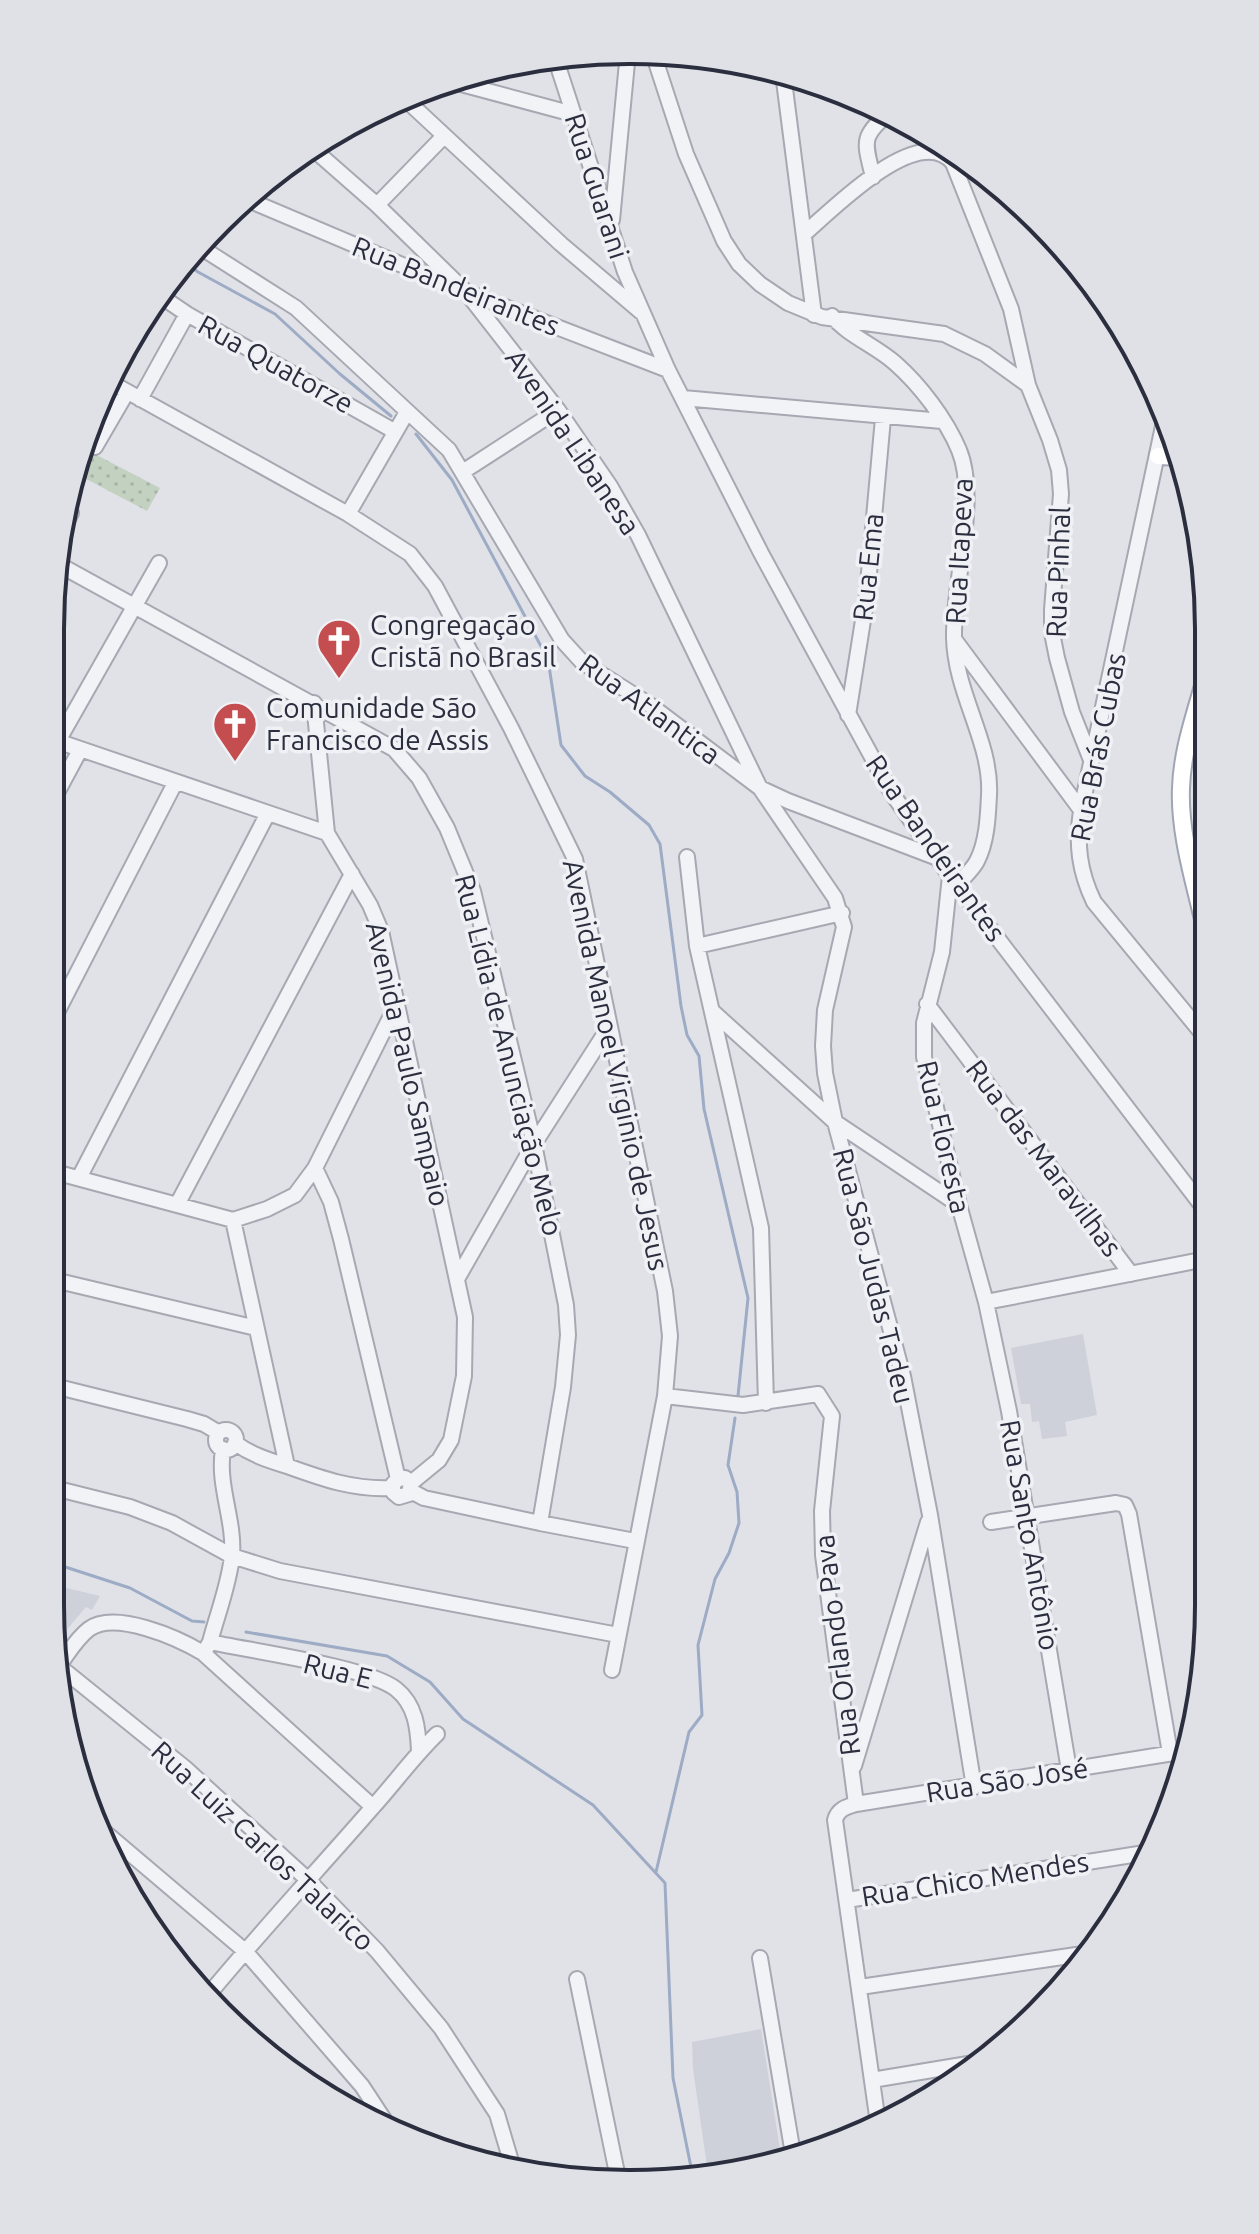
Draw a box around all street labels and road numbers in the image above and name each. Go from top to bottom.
street label: Rua Guarani [559,109,636,262]
street label: Rua Bandeirantes [348,230,564,341]
street label: Rua Quatorze [193,308,359,419]
street label: Avenida Libanesa [500,343,647,540]
street label: Rua Itapeva [939,477,978,625]
street label: Rua Pinhal [1040,506,1075,638]
street label: Rua Ema [846,511,889,623]
street label: Rua Atlantica [574,647,727,770]
street label: Rua Brás Cubas [1064,650,1131,844]
street label: Rua Bandeirantes [860,748,1012,947]
street label: Avenida Manoel Virginio de Jesus [558,857,675,1273]
street label: Rua Lídia de Anunciação Melo [450,871,569,1239]
street label: Avenida Paulo Sampaio [361,919,456,1209]
street label: Rua das Maravilhas [961,1053,1128,1262]
street label: Rua Floresta [912,1057,977,1216]
street label: Rua São Judas Tadeu [828,1145,921,1407]
street label: Rua Santo Antônio [995,1417,1066,1653]
street label: Rua Orlando Pava [808,1533,865,1757]
street label: Rua E [300,1647,376,1694]
street label: Rua Luiz Carlos Talarico [146,1735,381,1957]
street label: Rua São José [924,1751,1090,1808]
street label: Rua Chico Mendes [859,1845,1091,1912]

